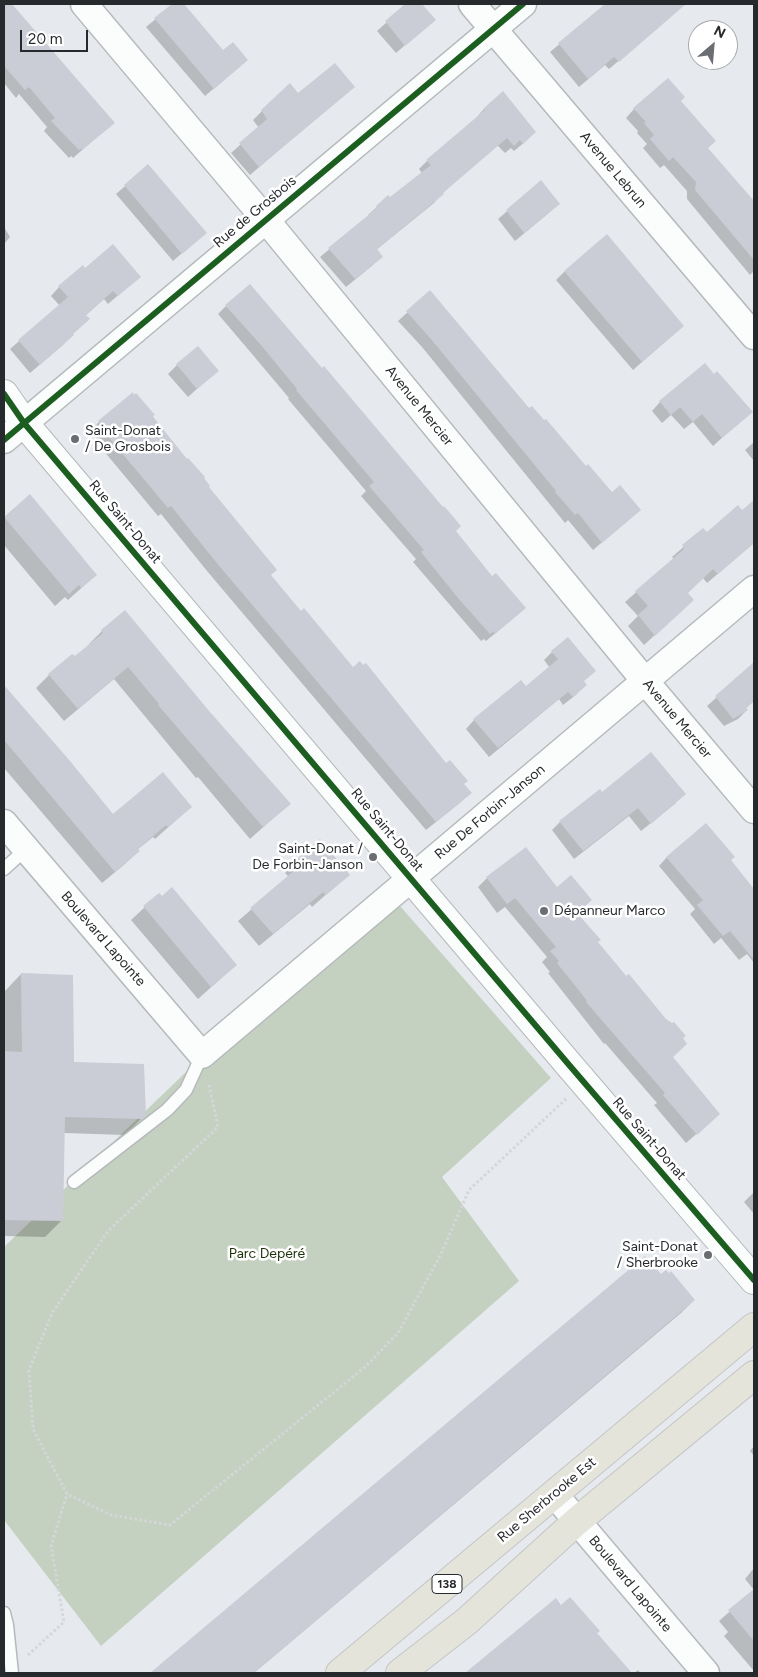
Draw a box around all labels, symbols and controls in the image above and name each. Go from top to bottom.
scale bar [22,20,90,52]
north arrow [688,20,738,70]
text: N [711,22,728,42]
text: 20 m [28,30,62,48]
street label: Avenue Lebrun [576,128,650,212]
street label: Rue de Grosbois [210,172,300,252]
street label: Avenue Mercier [382,363,456,449]
place label: Saint-Donat / De Grosbois [85,423,171,456]
marker: Saint-Donat / De Grosbois [69,433,81,445]
street label: Rue Saint-Donat [85,477,165,567]
street label: Avenue Mercier [639,676,715,762]
street label: Rue De Forbin-Janson [432,761,548,863]
street label: Rue Saint-Donat [347,785,427,875]
place label: Saint-Donat / De Forbin-Janson [252,841,363,874]
marker: Saint-Donat / De Forbin-Janson [367,851,379,863]
street label: Boulevard Lapointe [57,888,149,990]
place label: Dépanneur Marco [554,903,665,919]
marker: Dépanneur Marco [538,905,550,917]
street label: Rue Saint-Donat [609,1094,689,1184]
place label: Saint-Donat / Sherbrooke [617,1239,698,1272]
park label: Parc Depéré [229,1246,305,1262]
marker: Saint-Donat / Sherbrooke [702,1249,714,1261]
street label: Rue Sherbrooke Est [494,1454,600,1546]
street label: Boulevard Lapointe [585,1532,675,1636]
road number: 138 [432,1575,462,1594]

